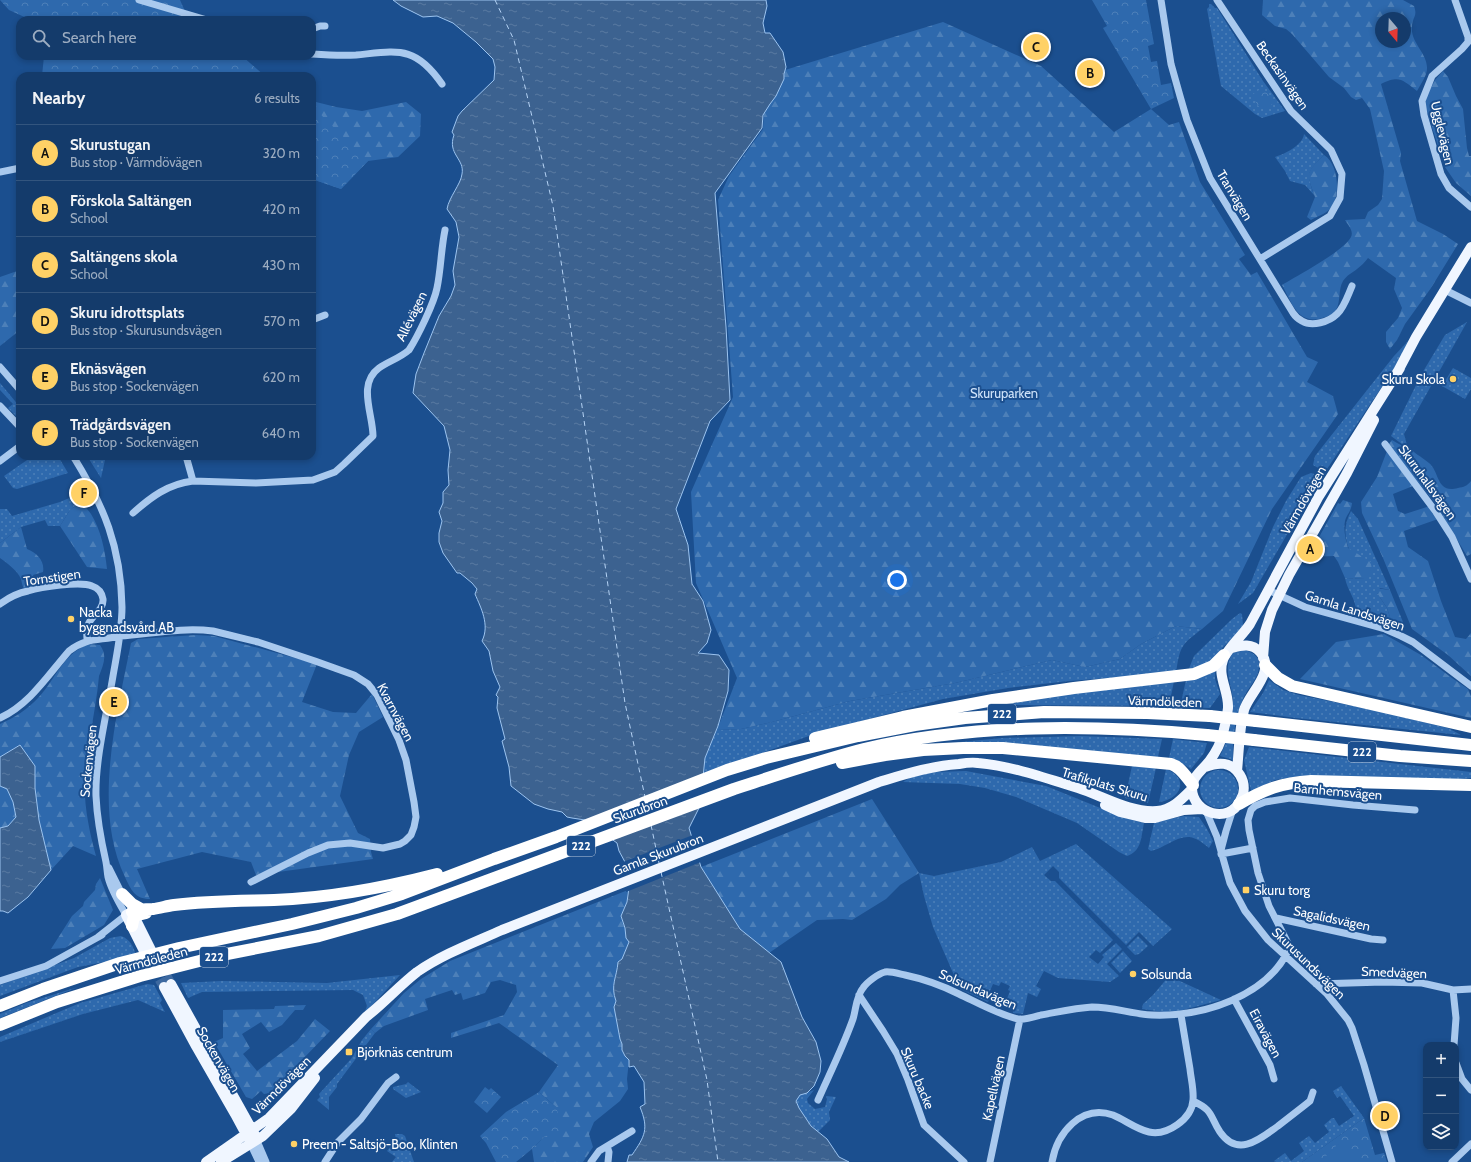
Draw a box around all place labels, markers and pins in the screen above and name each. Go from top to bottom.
pin: C [1023,32,1049,62]
pin: B [1077,58,1103,88]
place label: Skuru Skola [1381,371,1446,387]
marker: Skuru Skola [1448,374,1458,384]
pin: F [71,478,97,508]
pin: A [1297,534,1323,564]
place label: Nacka byggnadsvård AB [79,604,174,635]
marker: Nacka byggnadsvård AB [66,614,76,624]
pin: E [101,687,127,717]
place label: Skuru torg [1254,882,1311,898]
marker: Skuru torg [1241,885,1251,895]
place label: Solsunda [1141,966,1192,982]
marker: Solsunda [1128,969,1138,979]
place label: Björknäs centrum [357,1044,453,1061]
marker: Björknäs centrum [344,1047,354,1057]
pin: D [1372,1101,1398,1131]
place label: Preem - Saltsjö-Boo, Klinten [302,1136,458,1153]
marker: Preem - Saltsjö-Boo, Klinten [289,1139,299,1149]

